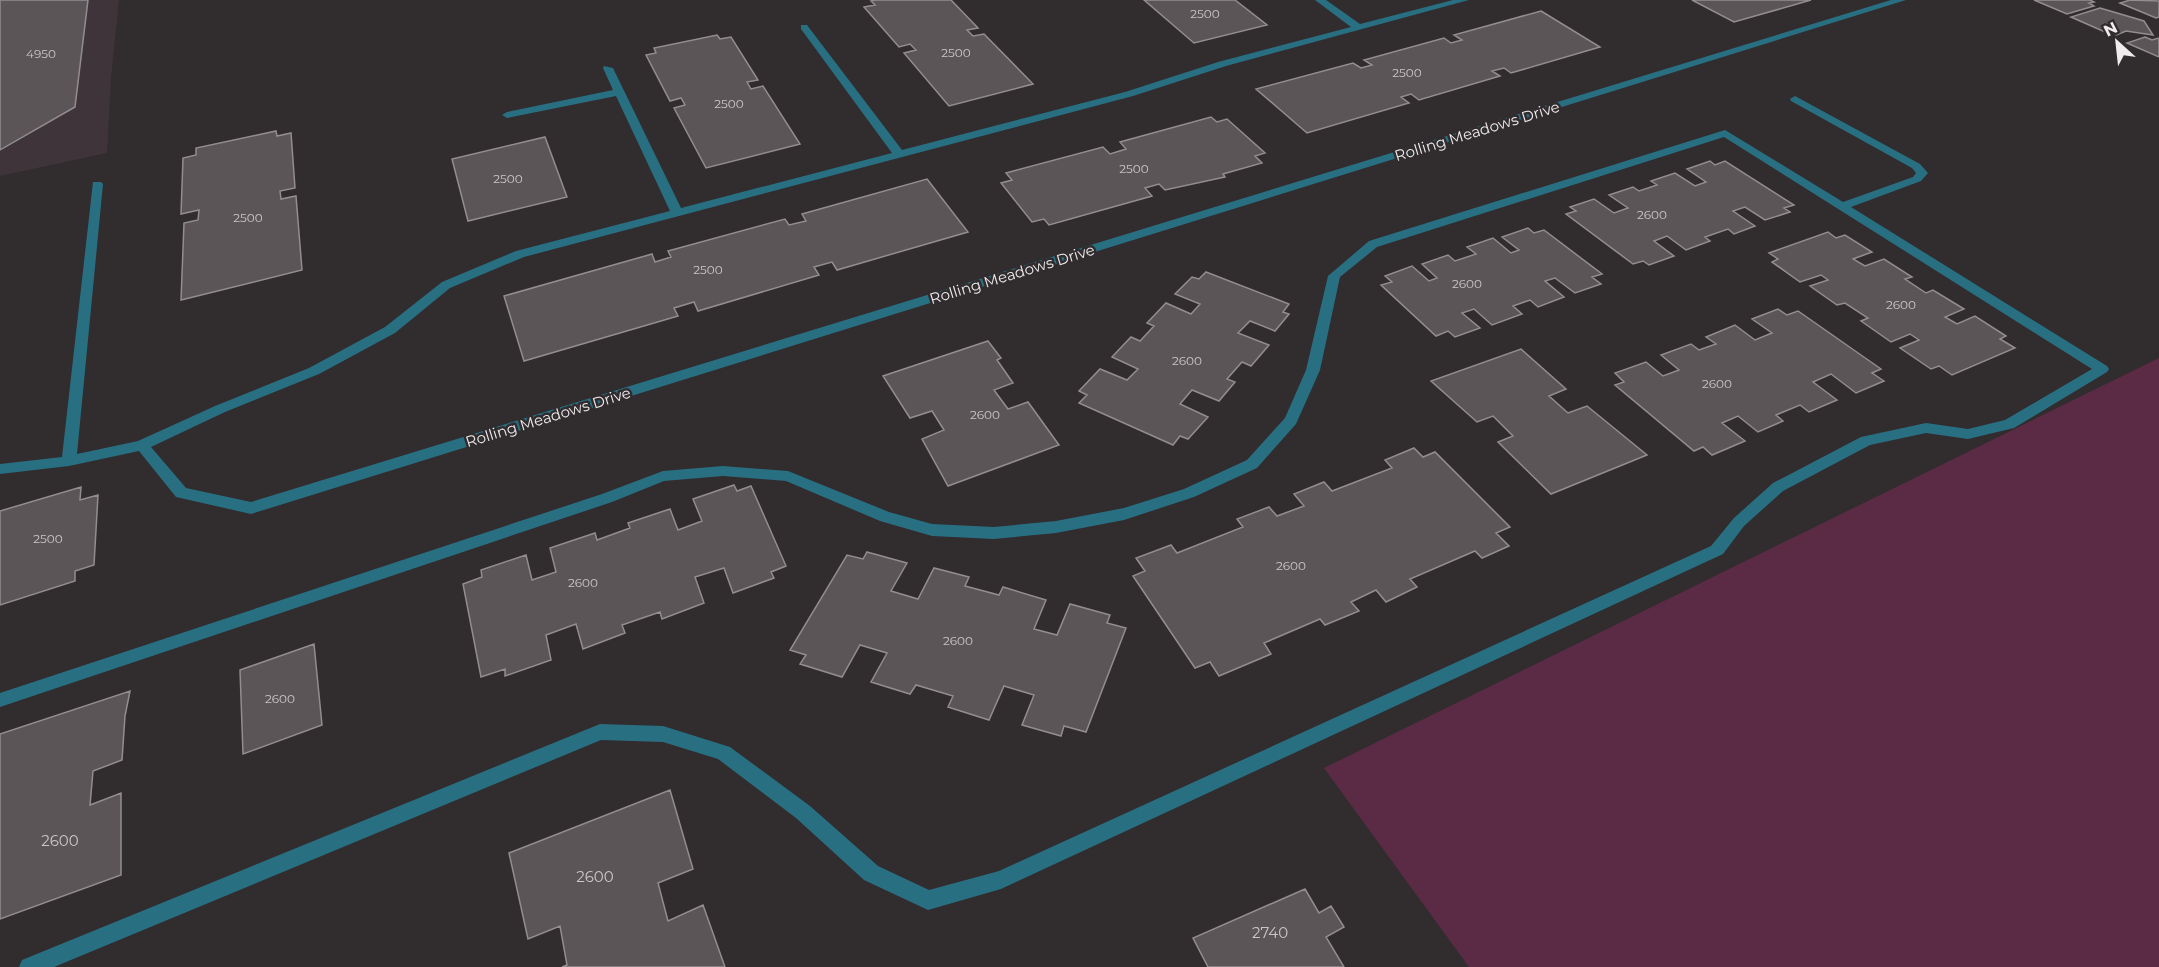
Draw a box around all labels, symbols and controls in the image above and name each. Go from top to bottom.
house number: 2500 [1190,6,1220,21]
north arrow [2087,12,2147,72]
text: N [2100,18,2120,40]
house number: 2500 [941,45,971,60]
house number: 4950 [26,46,56,61]
house number: 2500 [1392,65,1422,80]
house number: 2500 [714,96,744,111]
street label: Rolling Meadows Drive [1392,97,1562,165]
house number: 2500 [1119,161,1149,176]
house number: 2500 [493,171,523,186]
house number: 2600 [1637,207,1667,222]
house number: 2500 [233,210,263,225]
street label: Rolling Meadows Drive [927,240,1097,308]
house number: 2500 [693,262,723,277]
house number: 2600 [1452,276,1482,291]
house number: 2600 [1886,297,1916,312]
house number: 2600 [1172,353,1202,368]
house number: 2600 [1702,376,1732,391]
street label: Rolling Meadows Drive [463,383,633,451]
house number: 2600 [970,407,1000,422]
house number: 2500 [33,531,63,546]
house number: 2600 [1276,558,1306,573]
house number: 2600 [568,575,598,590]
house number: 2600 [943,633,973,648]
house number: 2600 [265,691,295,706]
house number: 2600 [41,831,79,850]
house number: 2600 [576,867,614,886]
house number: 2740 [1252,923,1288,942]

